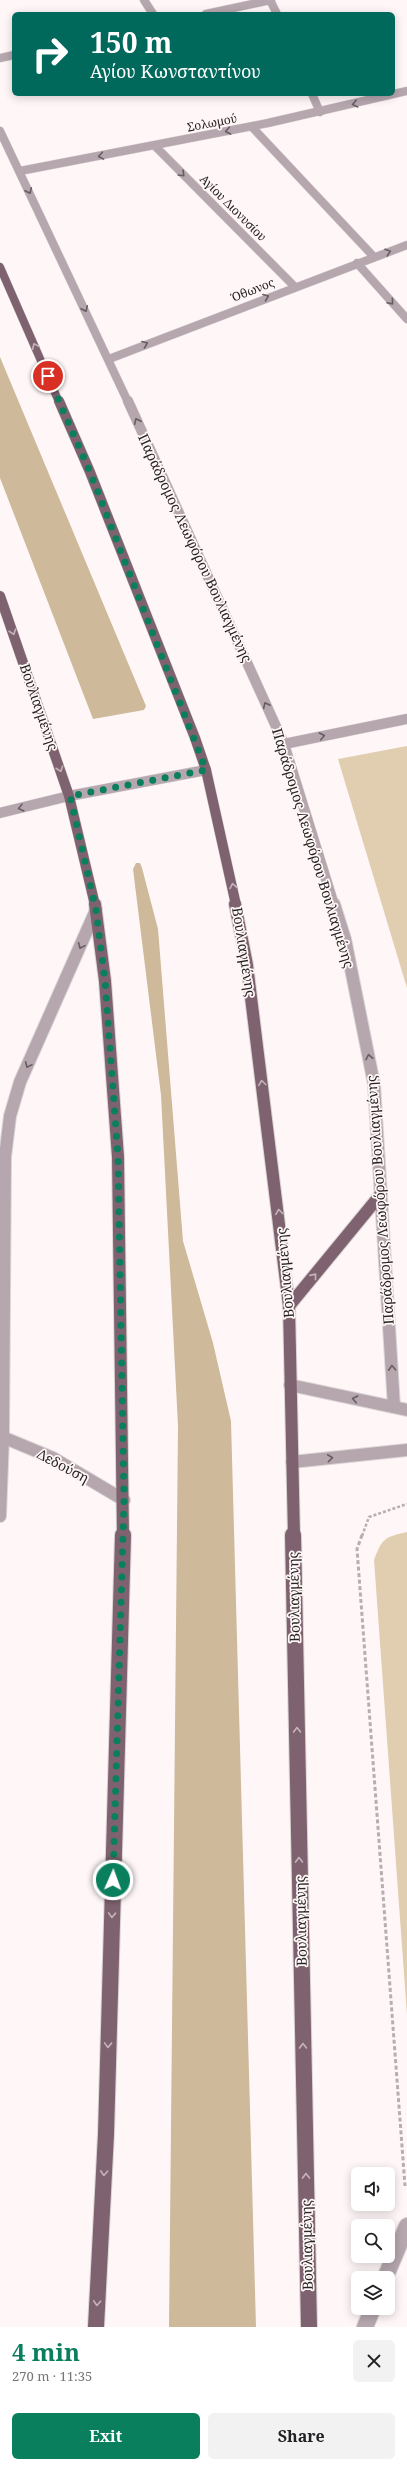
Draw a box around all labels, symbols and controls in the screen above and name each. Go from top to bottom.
text: 150 m [90,23,172,61]
icon: right [24,28,76,80]
text: Αγίου Κωνσταντίνου [90,59,261,83]
one-way arrow [352,99,359,107]
street label: Σολωμού [185,109,238,136]
one-way arrow [225,127,232,135]
one-way arrow [98,151,104,160]
one-way arrow [177,169,185,177]
street label: Αγίου Διονυσίου [196,171,270,245]
one-way arrow [24,187,32,195]
one-way arrow [384,248,391,257]
street label: Όθωνος [227,274,277,306]
one-way arrow [263,294,270,302]
one-way arrow [387,297,394,304]
one-way arrow [80,304,88,312]
one-way arrow [141,341,148,349]
one-way arrow [32,343,40,351]
pin [31,359,65,393]
icon: arrive [37,365,59,387]
one-way arrow [134,418,142,425]
street label: Παράδρομος Λεωφόρου Βουλιαγμένης [134,431,257,665]
one-way arrow [8,629,16,636]
street label: Βουλιαγμένης [16,661,63,753]
one-way arrow [263,701,271,708]
street label: Παράδρομος Λεωφόρου Βουλιαγμένης [268,726,359,970]
one-way arrow [319,733,326,741]
one-way arrow [55,765,64,772]
one-way arrow [18,803,25,812]
one-way arrow [229,882,237,889]
street label: Βουλιαγμένης [228,906,261,998]
one-way arrow [77,942,85,949]
one-way arrow [365,1054,373,1061]
one-way arrow [25,1060,33,1068]
street label: Παράδρομος Λεωφόρου Βουλιαγμένης [361,1074,398,1325]
one-way arrow [258,1080,267,1086]
one-way arrow [274,1209,283,1215]
street label: Βουλιαγμένης [271,1227,298,1319]
one-way arrow [310,1273,317,1280]
one-way arrow [388,1365,396,1371]
one-way arrow [352,1395,358,1403]
street label: Δεδούση [34,1444,92,1487]
one-way arrow [327,1453,333,1462]
street label: Βουλιαγμένης [283,1551,304,1642]
one-way arrow [293,1727,301,1733]
one-way arrow [295,1857,304,1863]
position arrow [92,1859,134,1901]
street label: Βουλιαγμένης [290,1875,311,1966]
one-way arrow [108,1912,116,1918]
one-way arrow [104,2042,112,2048]
one-way arrow [299,2043,307,2049]
map controls [351,2167,395,2315]
button: sound [351,2167,395,2211]
one-way arrow [99,2170,108,2176]
one-way arrow [301,2173,310,2179]
street label: Βουλιαγμένης [296,2199,317,2290]
button: search [351,2219,395,2263]
button: layers [351,2271,395,2315]
one-way arrow [93,2300,101,2306]
text: 4 min [12,2335,80,2368]
button: close [353,2340,395,2382]
text: 270 m · 11:35 [12,2367,92,2385]
button: Exit [12,2413,200,2459]
button: Share [208,2413,395,2459]

